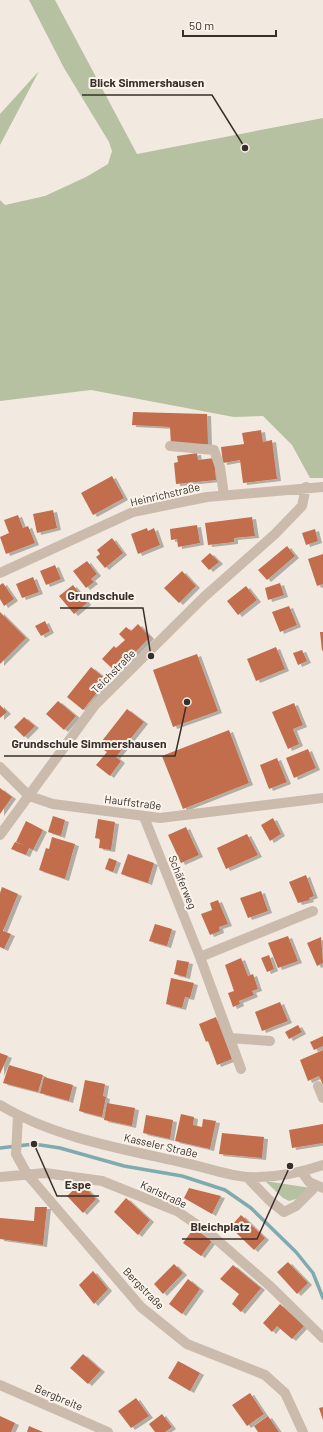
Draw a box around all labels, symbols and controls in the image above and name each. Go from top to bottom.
scale bar [183,12,276,38]
text: 50 m [189,18,214,32]
callout: Blick Simmershausen [82,71,212,95]
text: Blick Simmershausen [90,75,204,89]
street label: Heinrichstraße [129,480,201,508]
callout: Grundschule [60,584,143,608]
text: Grundschule [68,588,135,602]
street label: Teichstraße [88,646,138,696]
callout: Grundschule Simmershausen [4,732,175,756]
text: Grundschule Simmershausen [11,736,167,750]
street label: Hauffstraße [104,792,162,812]
street label: Schäferweg [166,853,200,911]
street label: Kasseler Straße [123,1130,199,1160]
callout: Espe [57,1172,99,1196]
text: Espe [65,1177,92,1191]
street label: Karlstraße [139,1178,189,1210]
callout: Bleichplatz [182,1215,257,1239]
text: Bleichplatz [190,1219,250,1233]
street label: Bergstraße [121,1264,167,1312]
street label: Bergbreite [33,1381,85,1413]

